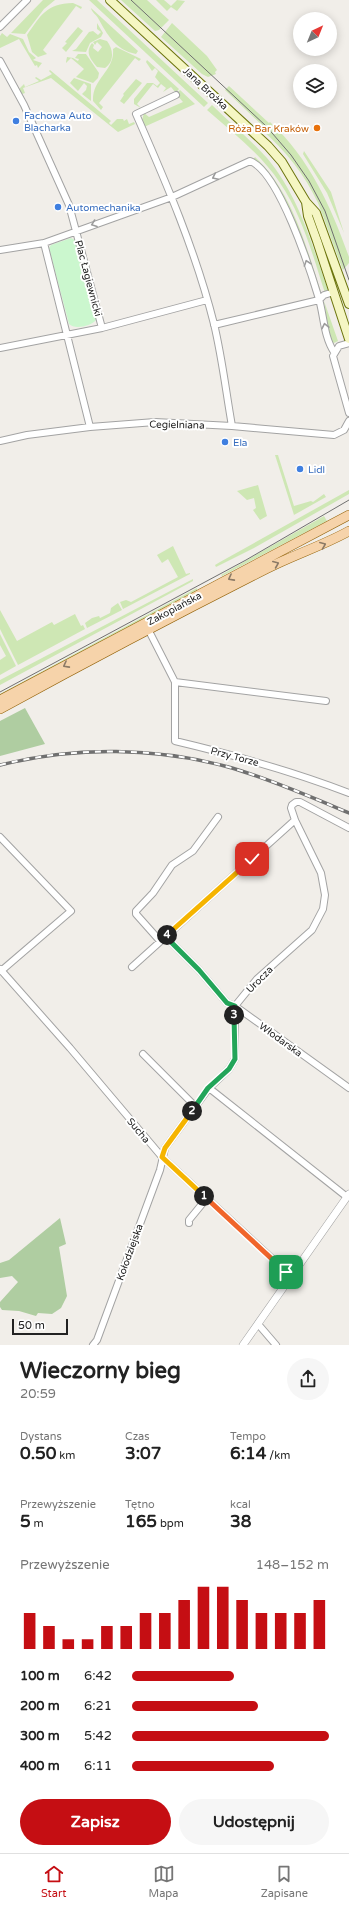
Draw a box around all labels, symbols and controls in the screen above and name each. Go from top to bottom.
north arrow [293,12,337,56]
map controls [293,12,337,108]
button: layers [293,64,337,108]
street label: Jana Brożka [180,65,230,113]
place label: Fachowa Auto Blacharka [24,110,92,134]
marker: Fachowa Auto Blacharka [11,116,21,126]
place label: Róża Bar Kraków [228,123,309,135]
marker: Róża Bar Kraków [312,123,322,133]
one-way arrow [212,172,219,180]
marker: Automechanika [53,202,63,212]
place label: Automechanika [66,202,141,214]
one-way arrow [91,220,98,228]
street label: Plac Łagiewnicki [72,239,104,318]
one-way arrow [303,259,311,266]
one-way arrow [321,323,330,330]
street label: Cegielniana [149,419,205,431]
marker: Ela [220,437,230,447]
place label: Ela [233,437,248,449]
marker: Lidl [295,464,305,474]
place label: Lidl [308,464,325,476]
one-way arrow [320,541,327,549]
one-way arrow [272,561,279,569]
one-way arrow [227,573,235,580]
street label: Zakopiańska [145,590,204,628]
one-way arrow [63,660,71,668]
street label: Przy Torze [209,745,260,769]
pin [235,842,269,876]
icon: check [241,848,263,870]
pin: 4 [157,925,177,945]
text: 4 [164,928,170,941]
street label: Urocza [244,964,276,996]
pin: 3 [224,1005,244,1025]
text: 3 [231,1008,237,1021]
street label: Włodarska [257,1020,304,1059]
pin: 2 [182,1101,202,1121]
text: 2 [189,1104,195,1117]
street label: Sucha [124,1116,152,1146]
pin: 1 [194,1186,214,1206]
text: 1 [201,1189,207,1202]
street label: Kołodziejska [114,1222,146,1282]
pin [269,1255,303,1289]
icon: arrive [275,1261,297,1283]
scale bar [12,1317,68,1336]
text: 50 m [18,1319,45,1332]
text: Wieczorny bieg [20,1358,181,1384]
button: share [287,1358,329,1400]
text: 20:59 [20,1386,56,1402]
text: Dystans [20,1430,62,1443]
text: Czas [125,1430,150,1443]
text: Tempo [230,1430,266,1443]
text: 0.50 [20,1443,56,1464]
text: 3:07 [125,1443,161,1464]
text: 6:14 [230,1443,266,1464]
text: km [56,1449,75,1462]
text: /km [266,1449,290,1462]
text: Przewyższenie [20,1498,96,1511]
text: Tętno [125,1498,155,1511]
text: kcal [230,1498,251,1511]
text: 5 [20,1511,31,1532]
text: 165 [125,1511,157,1532]
text: 38 [230,1511,251,1532]
text: m [31,1517,44,1530]
text: bpm [157,1517,184,1530]
text: Przewyższenie [20,1557,110,1573]
text: 148–152 m [256,1557,329,1573]
text: 100 m [20,1668,60,1684]
text: 6:42 [84,1668,112,1684]
text: 200 m [20,1698,60,1714]
text: 6:21 [84,1698,112,1714]
text: 300 m [20,1728,60,1744]
text: 5:42 [84,1728,112,1744]
text: 400 m [20,1758,60,1774]
text: 6:11 [84,1758,112,1774]
button: Zapisz [20,1799,171,1845]
button: Udostępnij [179,1799,329,1845]
tab: Start [41,1863,66,1900]
tab: Mapa [149,1863,178,1900]
tab: Zapisane [261,1863,308,1900]

